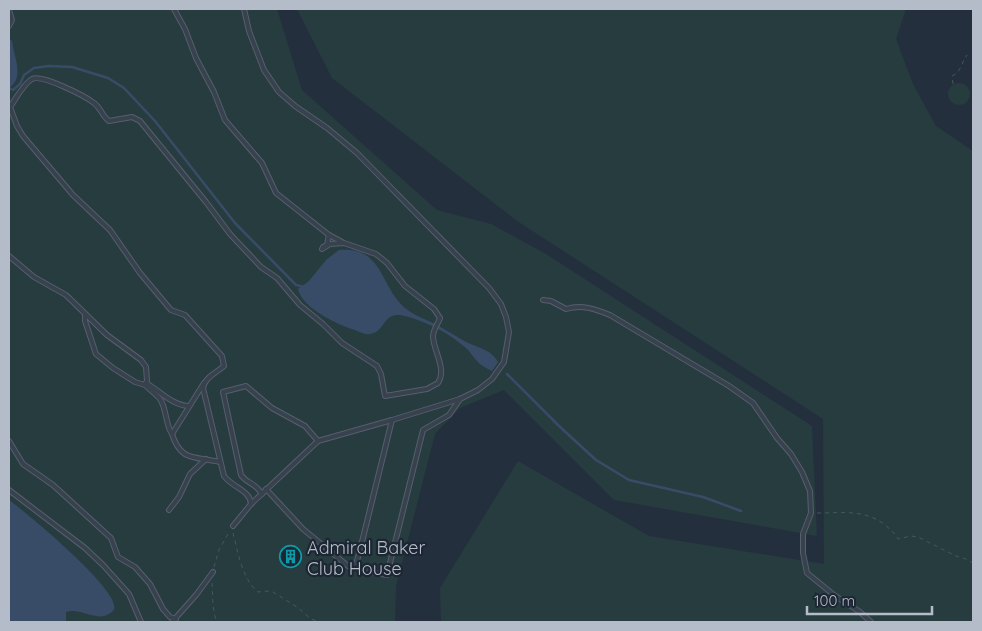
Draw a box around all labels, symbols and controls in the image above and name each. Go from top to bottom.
place label: Admiral Baker Club House [307,536,426,580]
building icon: Admiral Baker Club House [279,545,303,569]
scale bar [807,584,932,616]
text: 100 m [814,591,855,610]

